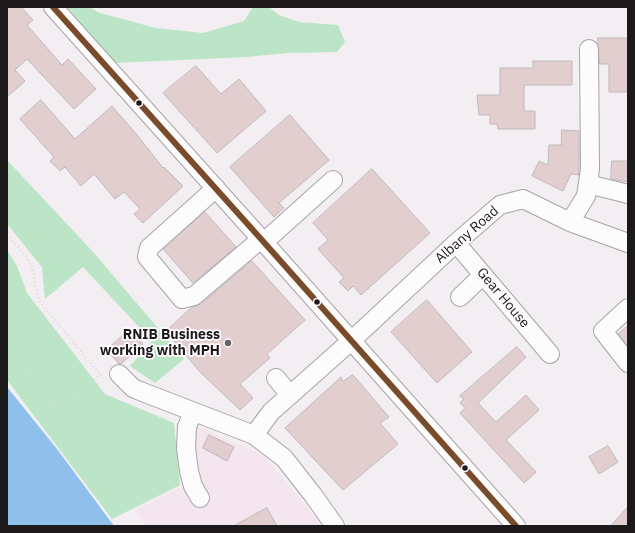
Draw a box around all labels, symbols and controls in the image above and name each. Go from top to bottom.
unlabelled marker [134,98,144,108]
street label: Albany Road [432,203,502,267]
street label: Gear House [473,264,533,332]
unlabelled marker [312,297,322,307]
place label: RNIB Business working with MPH [100,327,220,360]
marker: RNIB Business working with MPH [223,338,233,348]
unlabelled marker [460,463,470,473]

